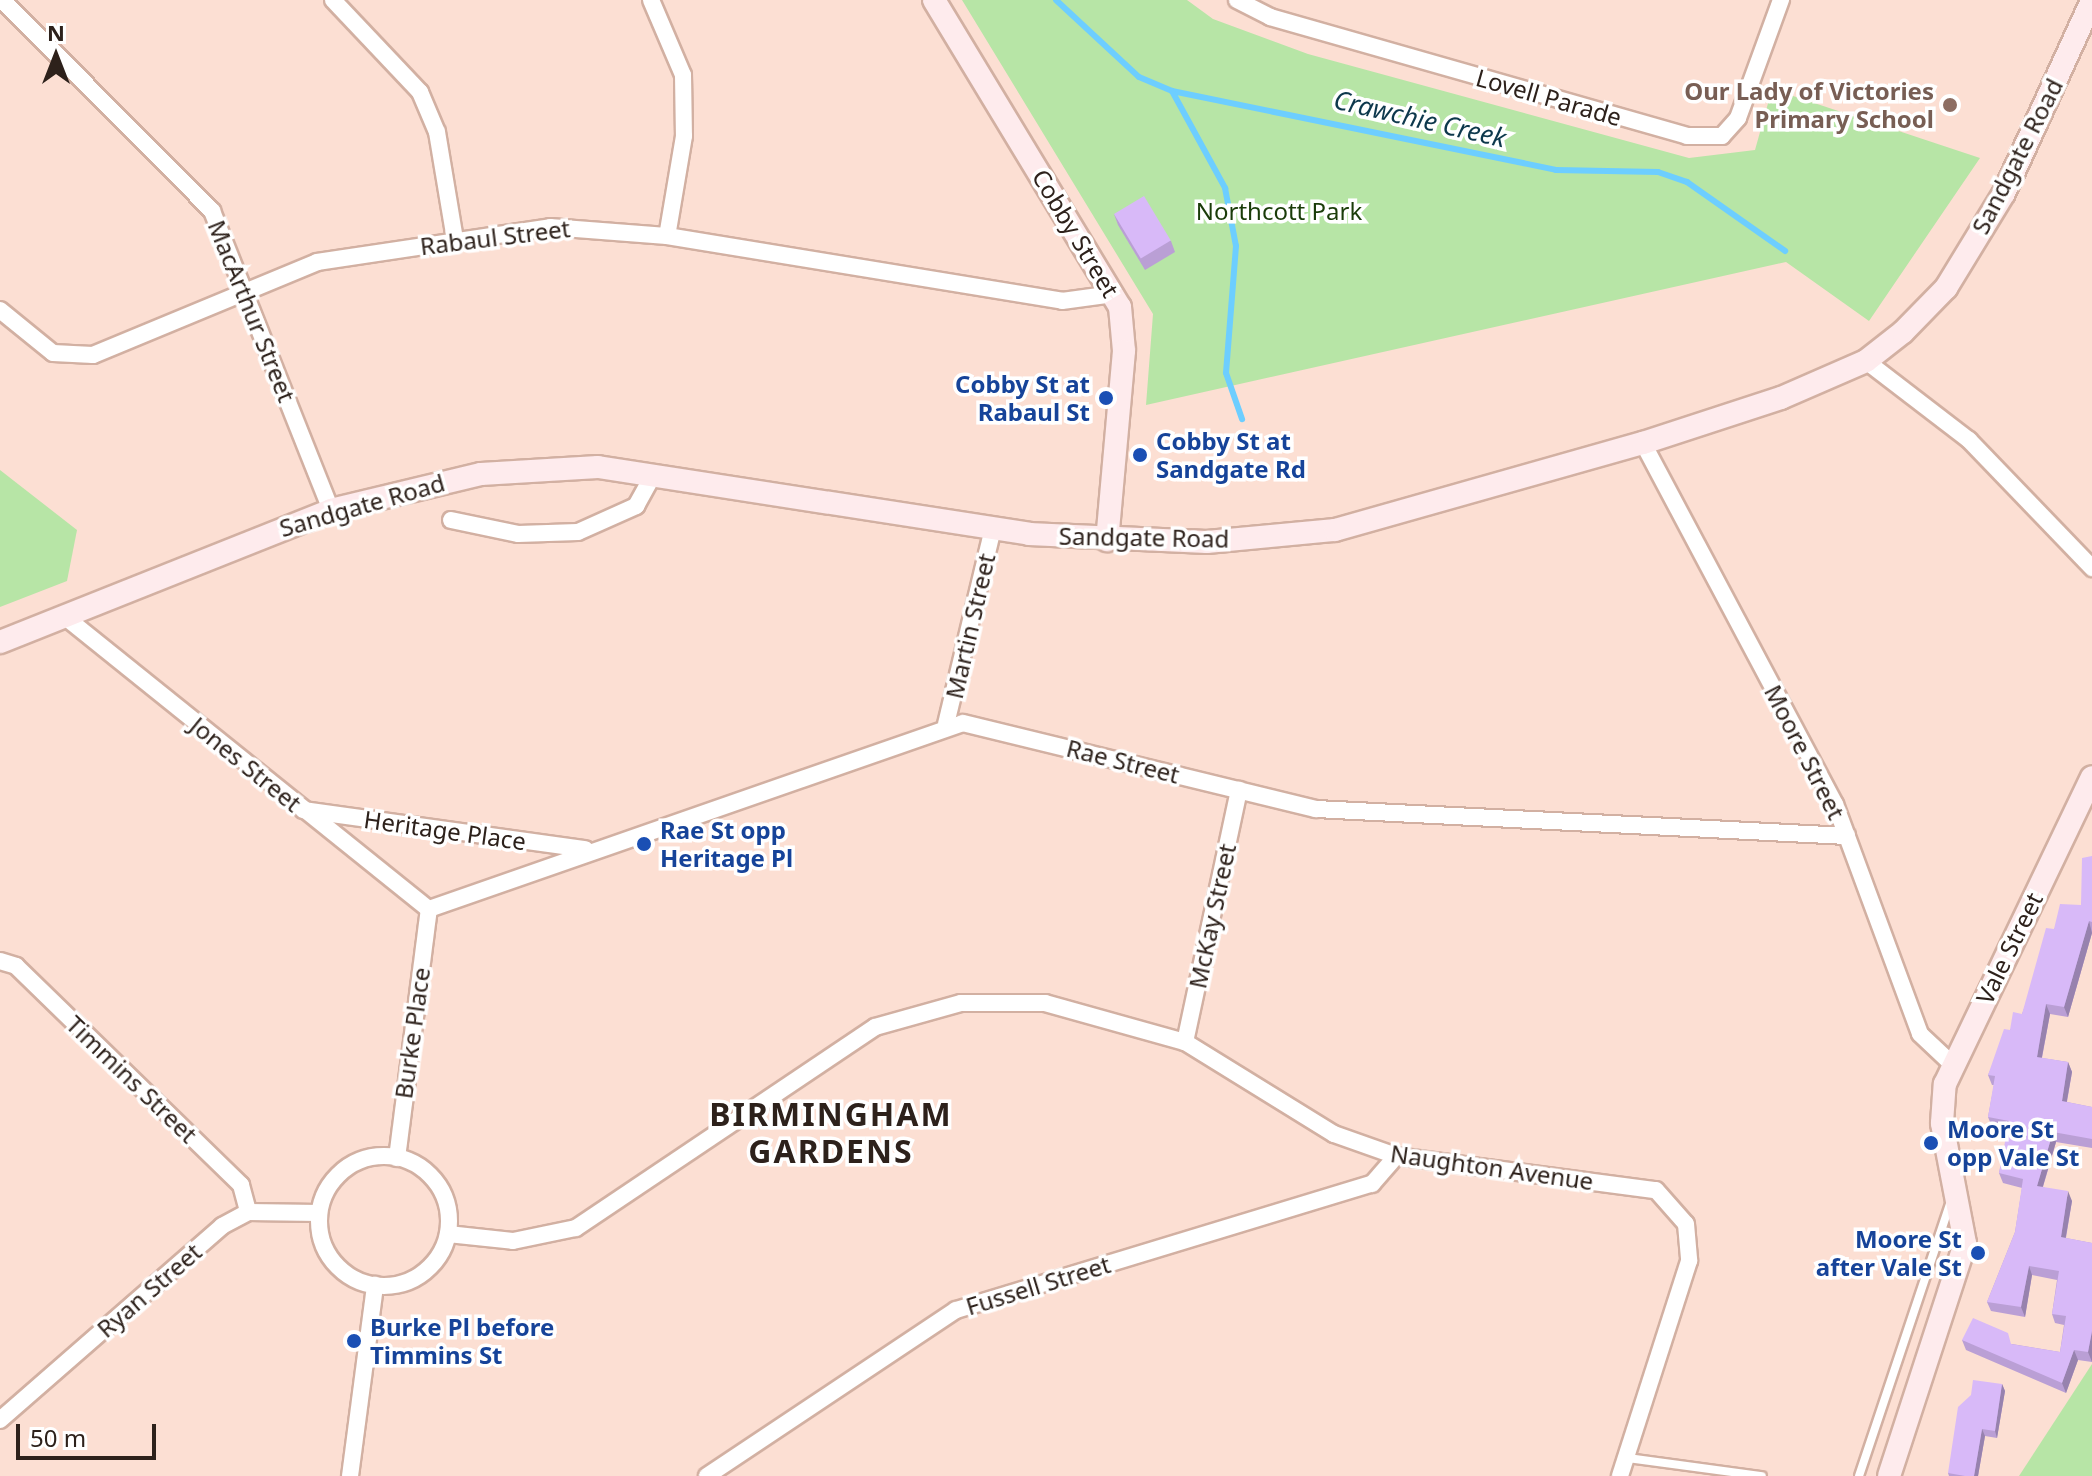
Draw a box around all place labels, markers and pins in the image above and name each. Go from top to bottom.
place label: Our Lady of Victories Primary School [1684,77,1934,133]
marker: Our Lady of Victories Primary School [1941,96,1959,114]
place label: Cobby St at Rabaul St [955,370,1090,426]
marker: Cobby St at Rabaul St [1097,389,1115,407]
place label: Cobby St at Sandgate Rd [1156,427,1306,483]
marker: Cobby St at Sandgate Rd [1131,446,1149,464]
place label: Rae St opp Heritage Pl [660,816,793,872]
marker: Rae St opp Heritage Pl [635,835,653,853]
place label: Moore St opp Vale St [1947,1115,2079,1171]
marker: Moore St opp Vale St [1922,1134,1940,1152]
place label: Moore St after Vale St [1816,1225,1962,1281]
marker: Moore St after Vale St [1969,1244,1987,1262]
place label: Burke Pl before Timmins St [370,1313,554,1369]
marker: Burke Pl before Timmins St [345,1332,363,1350]

